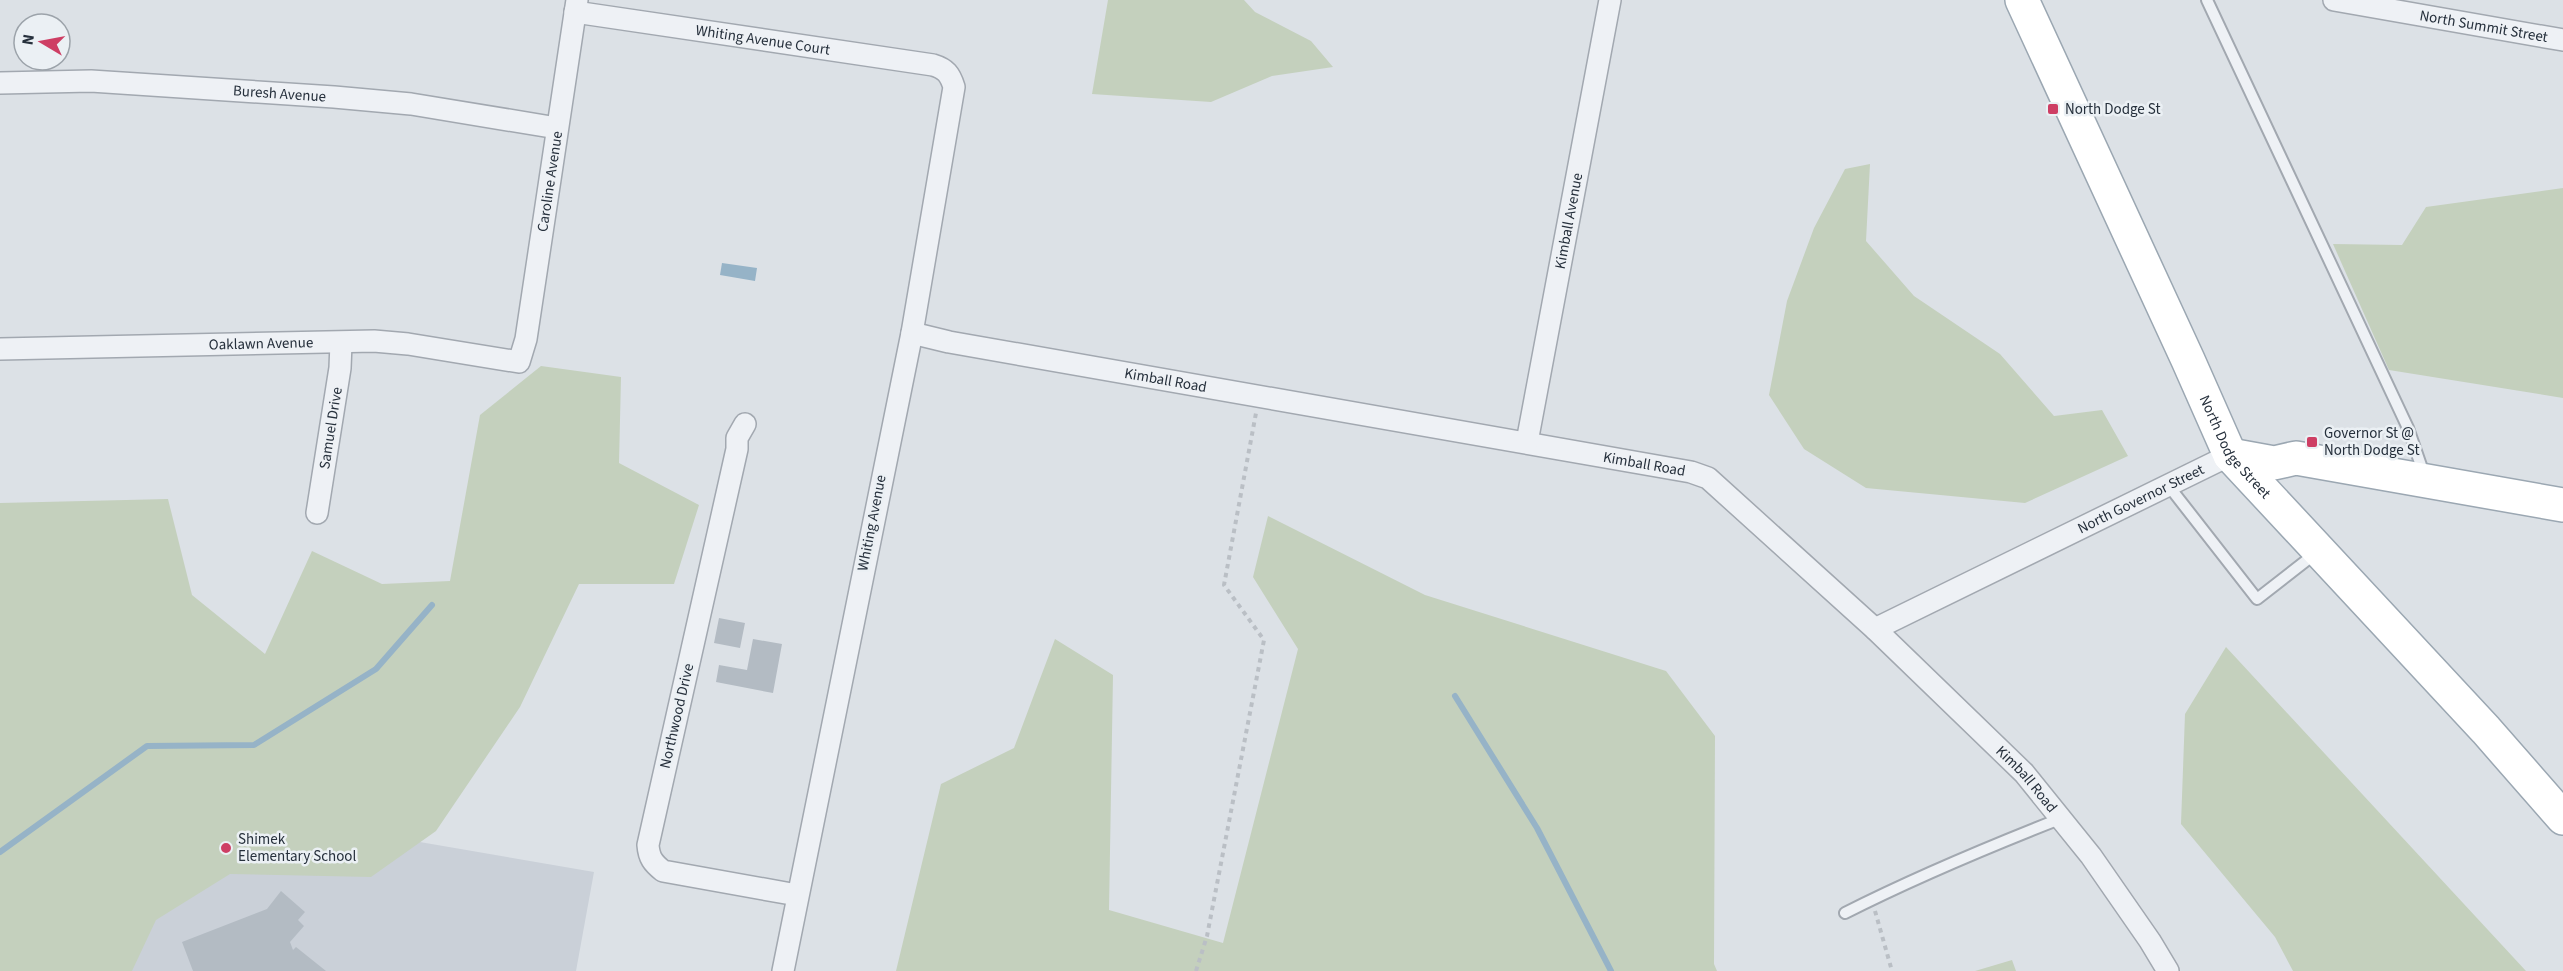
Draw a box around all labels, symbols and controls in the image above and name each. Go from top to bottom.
street label: North Summit Street [2418,5,2549,48]
north arrow [12,12,72,72]
street label: Whiting Avenue Court [694,19,832,60]
text: N [16,32,40,47]
street label: Buresh Avenue [232,80,327,107]
place label: North Dodge St [2065,99,2160,120]
marker: North Dodge St [2046,102,2060,116]
street label: Caroline Avenue [532,130,568,233]
street label: Kimball Avenue [1549,171,1588,271]
street label: Oaklawn Avenue [208,332,313,355]
street label: Kimball Road [1123,362,1208,397]
street label: Samuel Drive [314,385,347,471]
street label: North Dodge Street [2194,392,2276,503]
place label: Governor St @ North Dodge St [2324,423,2419,461]
marker: Governor St @ North Dodge St [2305,435,2319,449]
street label: Kimball Road [1601,446,1687,481]
street label: North Governor Street [2074,459,2208,539]
street label: Whiting Avenue [852,473,892,573]
street label: Northwood Drive [655,661,699,771]
street label: Kimball Road [1991,741,2062,817]
place label: Shimek Elementary School [238,829,356,867]
marker: Shimek Elementary School [219,841,233,855]

